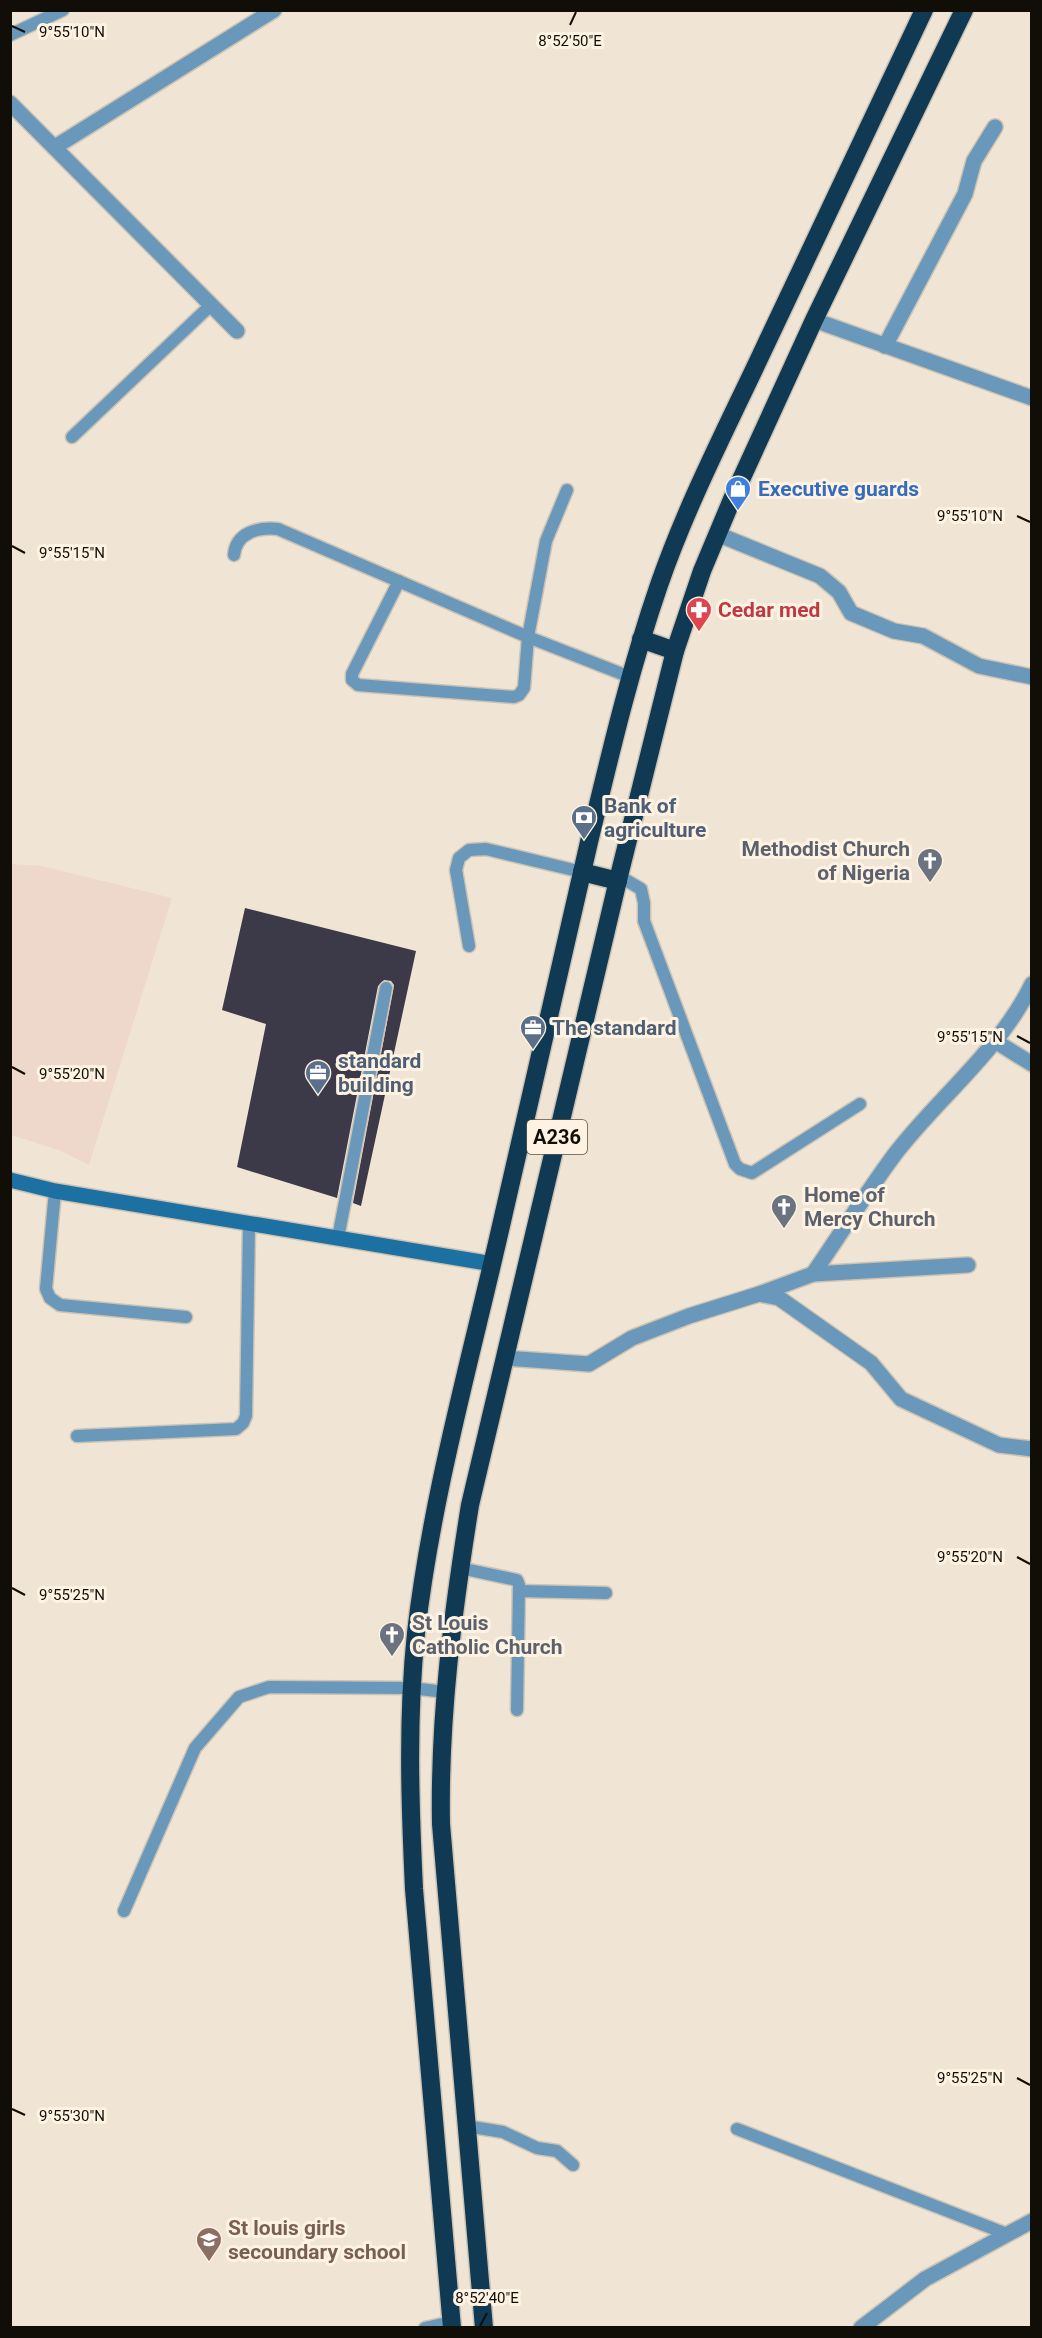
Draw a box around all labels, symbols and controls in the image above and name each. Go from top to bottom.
text: 9°55'10"N [39,23,105,41]
text: 8°52'50"E [538,32,602,50]
shop icon: Executive guards [723,474,753,512]
place label: Executive guards [758,477,919,501]
text: 9°55'10"N [937,507,1003,525]
text: 9°55'15"N [39,544,105,562]
pharmacy icon: Cedar med [684,595,714,633]
place label: Cedar med [718,598,820,622]
place label: Bank of agriculture [604,794,706,842]
bank icon: Bank of agriculture [569,803,599,841]
place label: Methodist Church of Nigeria [742,837,910,885]
church icon: Methodist Church of Nigeria [915,846,945,884]
office icon: The standard [518,1013,548,1051]
place label: The standard [552,1016,677,1040]
text: 9°55'15"N [937,1028,1003,1046]
place label: standard building [338,1049,421,1097]
office icon: standard building [303,1058,333,1096]
text: 9°55'20"N [39,1065,105,1083]
road number: A236 [527,1120,587,1154]
place label: Home of Mercy Church [804,1183,935,1231]
church icon: Home of Mercy Church [769,1192,799,1230]
text: 9°55'20"N [937,1548,1003,1566]
text: 9°55'25"N [39,1586,105,1604]
place label: St Louis Catholic Church [412,1611,562,1659]
church icon: St Louis Catholic Church [377,1620,407,1658]
text: 9°55'25"N [937,2069,1003,2087]
text: 9°55'30"N [39,2107,105,2125]
place label: St louis girls secoundary school [228,2216,406,2264]
school or university icon: St louis girls secoundary school [194,2225,224,2263]
text: 8°52'40"E [455,2289,519,2307]

